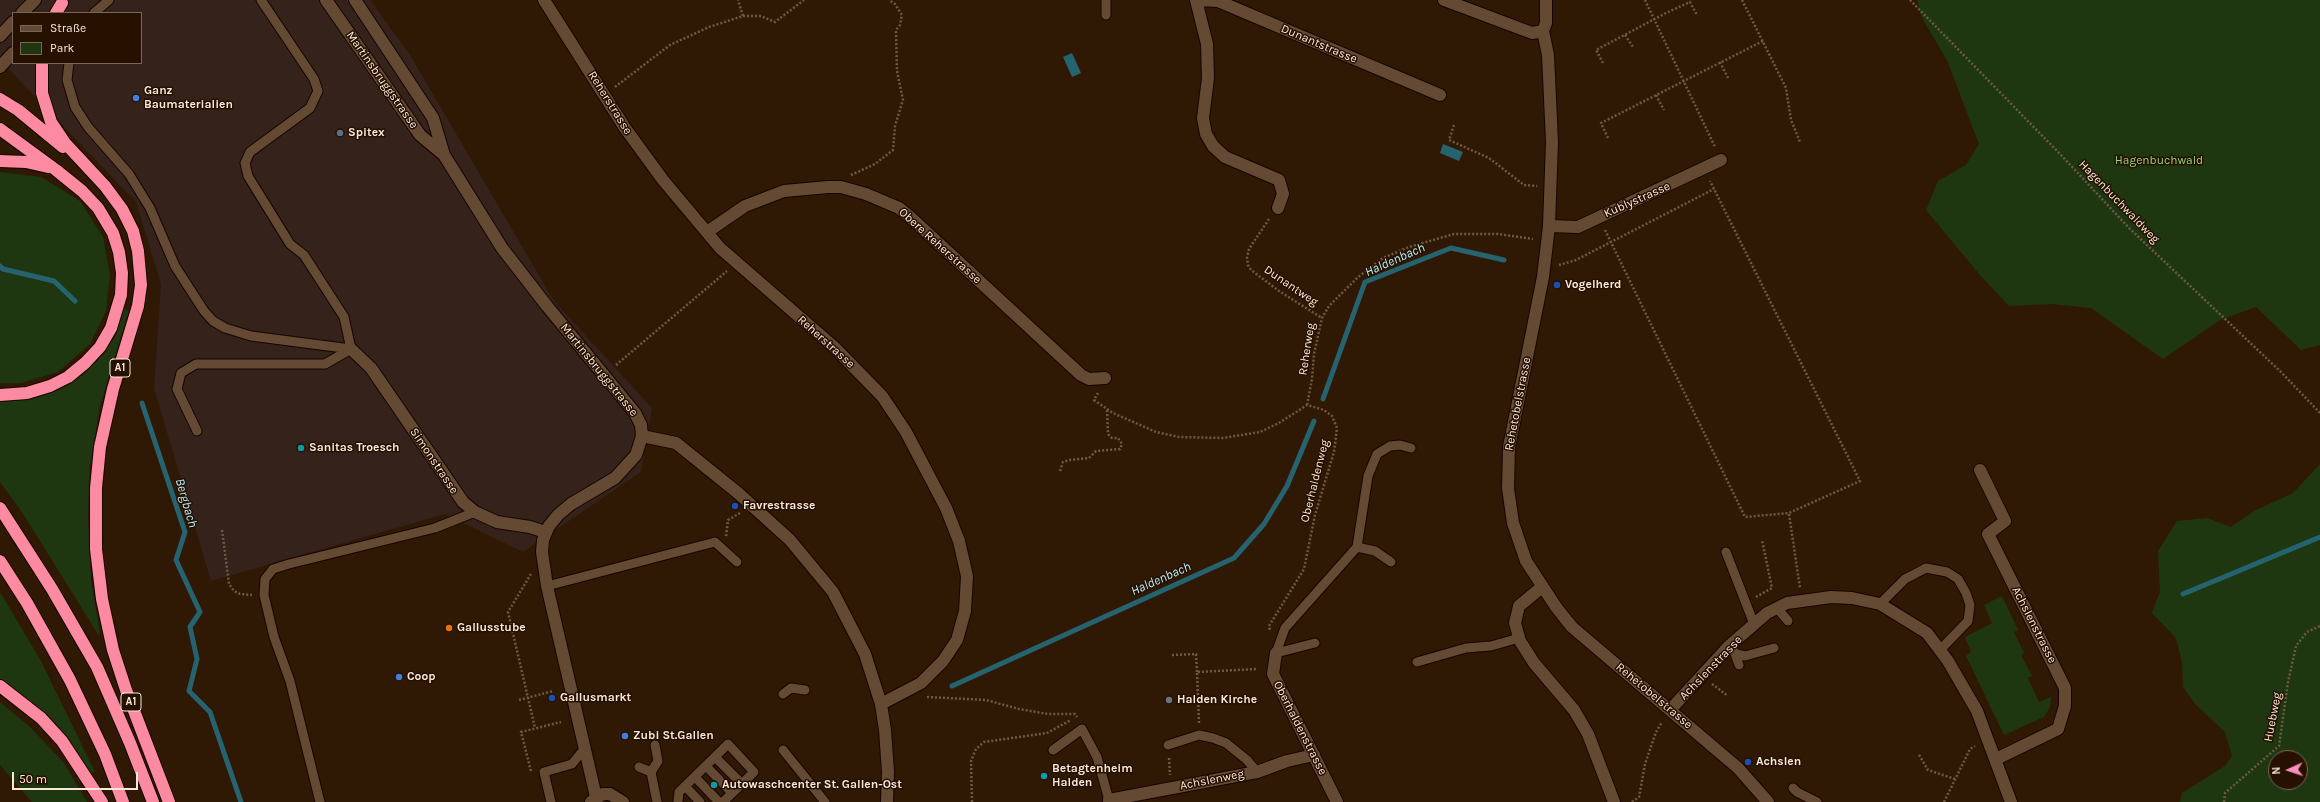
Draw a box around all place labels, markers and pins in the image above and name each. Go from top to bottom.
place label: Ganz Baumaterialien [144,84,233,112]
marker: Ganz Baumaterialien [131,93,141,103]
place label: Spitex [348,126,385,140]
marker: Spitex [335,128,345,138]
place label: Vogelherd [1565,278,1621,292]
marker: Vogelherd [1552,280,1562,290]
place label: Sanitas Troesch [309,441,400,455]
marker: Sanitas Troesch [296,443,306,453]
place label: Favrestrasse [743,499,815,513]
marker: Favrestrasse [730,501,740,511]
place label: Gallusstube [457,621,526,635]
marker: Gallusstube [444,623,454,633]
place label: Coop [407,670,436,684]
marker: Coop [394,672,404,682]
place label: Gallusmarkt [560,691,631,705]
marker: Gallusmarkt [547,693,557,703]
place label: Halden Kirche [1177,693,1257,707]
marker: Halden Kirche [1164,695,1174,705]
place label: Zubi St.Gallen [633,729,714,743]
marker: Zubi St.Gallen [620,731,630,741]
place label: Achslen [1756,755,1801,769]
marker: Achslen [1743,757,1753,767]
place label: Betagtenheim Halden [1052,762,1133,790]
marker: Betagtenheim Halden [1039,771,1049,781]
place label: Autowaschcenter St. Gallen-Ost [722,778,902,792]
marker: Autowaschcenter St. Gallen-Ost [709,780,719,790]

